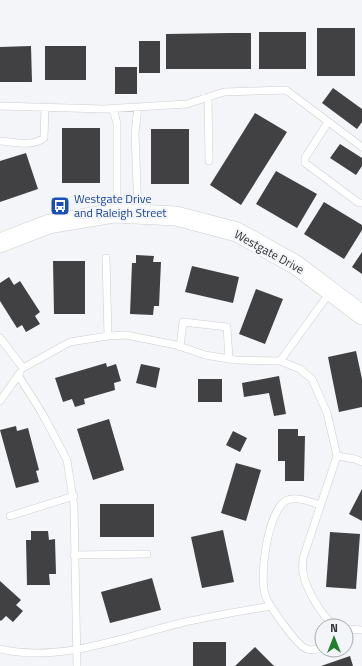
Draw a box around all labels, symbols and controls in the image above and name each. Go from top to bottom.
place label: Westgate Drive and Raleigh Street [74,189,167,222]
bus stop icon: Westgate Drive and Raleigh Street [49,195,71,217]
street label: Westgate Drive [231,224,308,279]
north arrow [314,618,354,658]
text: N [330,620,338,636]

